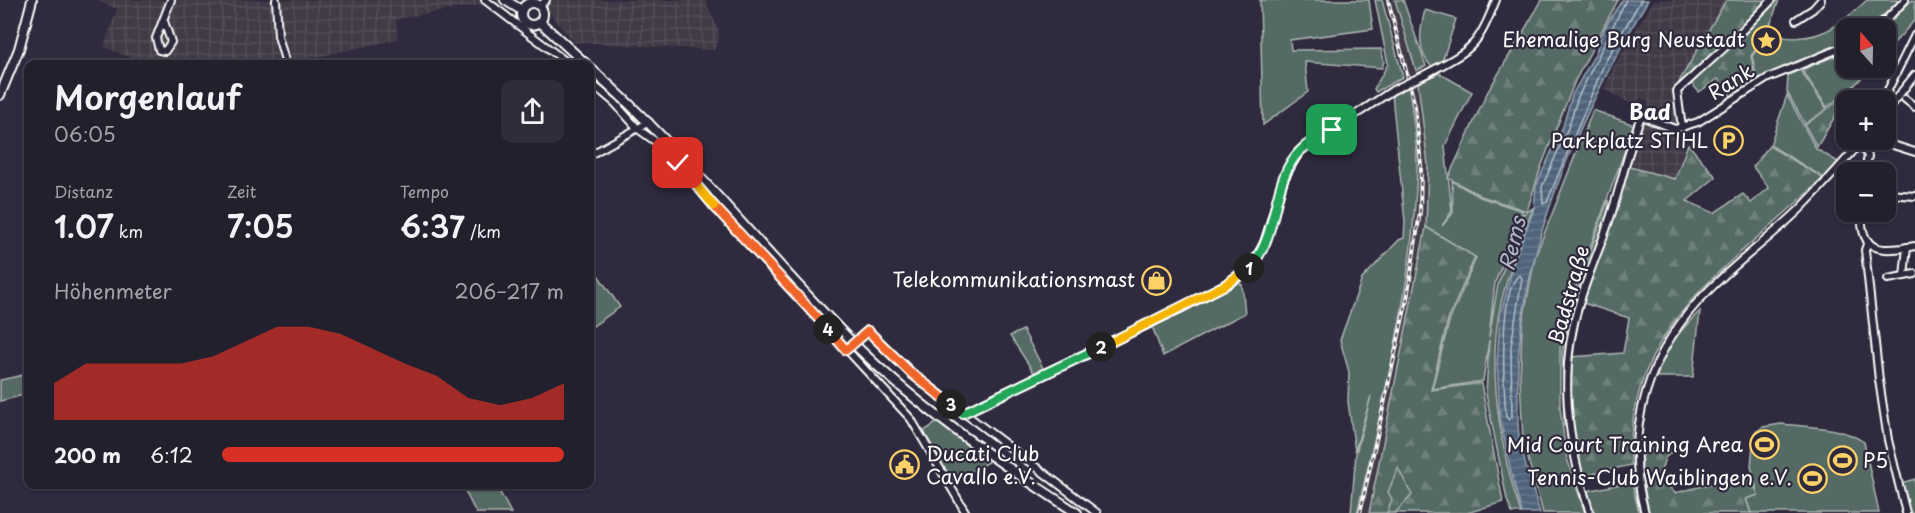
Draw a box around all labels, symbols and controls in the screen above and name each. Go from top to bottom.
north arrow [1836,18,1896,78]
map controls [1836,18,1896,222]
place label: Ehemalige Burg Neustadt [1502,24,1745,54]
place icon: Ehemalige Burg Neustadt [1750,24,1782,56]
street label: Rank [1701,55,1759,107]
text: Morgenlauf [54,71,241,121]
button: share [501,80,564,143]
button: + [1836,90,1896,150]
district label: Bad [1629,95,1671,127]
pin [1306,104,1357,155]
icon: arrive [1315,113,1348,146]
text: 06:05 [54,119,116,149]
place label: Parkplatz STIHL [1551,125,1708,155]
parking icon: Parkplatz STIHL [1713,125,1745,157]
pin [652,137,703,188]
icon: check [661,146,694,179]
button: − [1836,162,1896,222]
text: Distanz [54,179,113,203]
text: Zeit [227,179,256,203]
text: Tempo [400,179,449,203]
text: 1.07 [54,203,114,248]
text: 7:05 [227,203,294,248]
text: 6:37 [400,203,465,248]
water label: Rems [1489,212,1533,274]
text: km [114,219,143,243]
text: /km [465,219,501,243]
street label: Badstraße [1540,242,1596,348]
pin: 1 [1234,253,1264,283]
text: 1 [1245,256,1253,280]
place label: Telekommunikationsmast [893,264,1135,294]
shop icon: Telekommunikationsmast [1140,264,1172,296]
text: Höhenmeter [54,276,172,306]
text: 206–217 m [455,276,564,306]
pin: 4 [813,314,843,344]
text: 4 [823,317,833,341]
pin: 2 [1086,332,1116,362]
text: 2 [1095,335,1107,359]
pin: 3 [936,389,966,419]
text: 3 [946,392,956,416]
place label: Mid Court Training Area [1507,429,1744,459]
sports icon: Mid Court Training Area [1748,429,1780,461]
place label: Ducati Club Cavallo e.V. [926,438,1039,491]
text: 200 m [54,440,121,470]
text: 6:12 [150,440,193,470]
sports icon: P5 [1826,445,1858,477]
place label: P5 [1863,445,1888,475]
public building icon: Ducati Club Cavallo e.V. [889,449,921,481]
place label: Tennis-Club Waiblingen e.V. [1527,462,1792,492]
sports icon: Tennis-Club Waiblingen e.V. [1797,462,1829,494]

